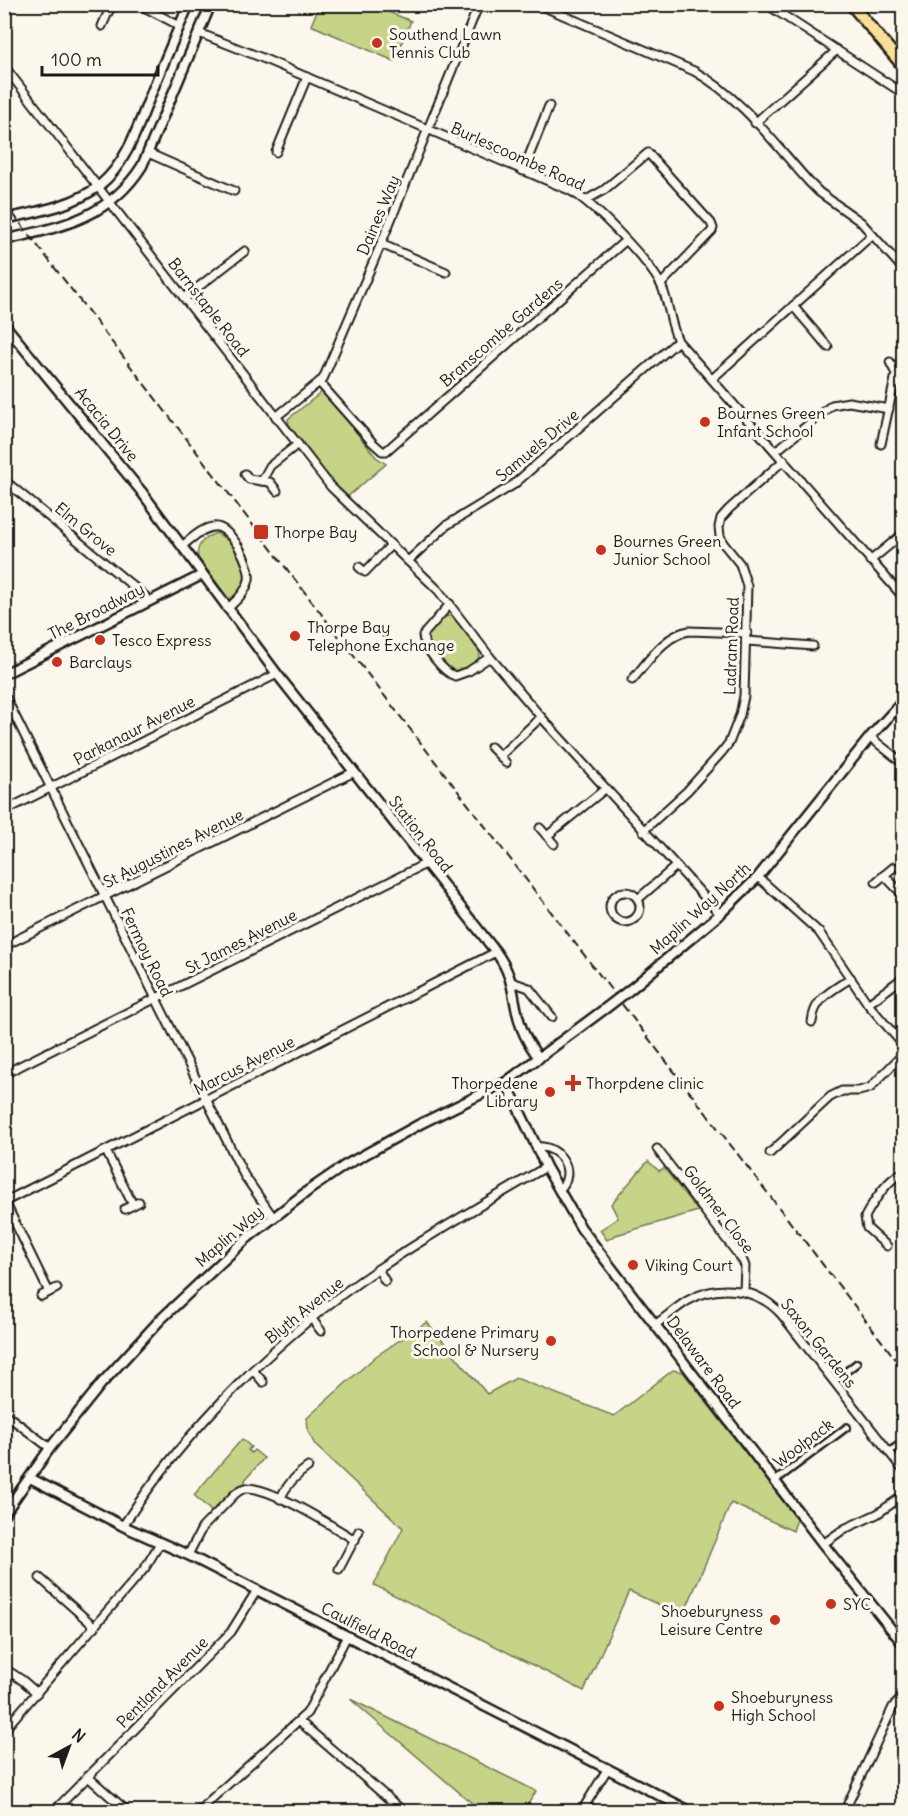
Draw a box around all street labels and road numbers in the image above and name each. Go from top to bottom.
street label: Burlescoombe Road [448,117,588,195]
street label: Daines Way [352,172,404,258]
street label: Barnstaple Road [164,254,254,360]
street label: Branscombe Gardens [435,273,567,391]
street label: Acacia Drive [71,383,143,465]
street label: Samuels Drive [491,404,583,486]
street label: Elm Grove [51,498,121,560]
street label: The Broadway [45,578,147,644]
street label: Ladram Road [719,597,743,695]
street label: Parkanaur Avenue [70,691,198,769]
street label: Station Road [385,792,457,876]
street label: St Augustines Avenue [100,804,246,892]
street label: Maplin Way North [646,858,754,958]
street label: Fermoy Road [117,904,177,1000]
street label: St James Avenue [182,904,300,978]
street label: Marcus Avenue [190,1031,298,1099]
street label: Goldmer Close [679,1161,759,1257]
street label: Maplin Way [191,1201,267,1271]
street label: Blyth Avenue [261,1272,347,1348]
street label: Saxon Gardens [777,1294,861,1392]
street label: Delaware Road [663,1312,745,1412]
street label: Woolpack [769,1414,837,1472]
street label: Caulfield Road [318,1597,420,1663]
street label: Pentland Avenue [112,1632,212,1732]

